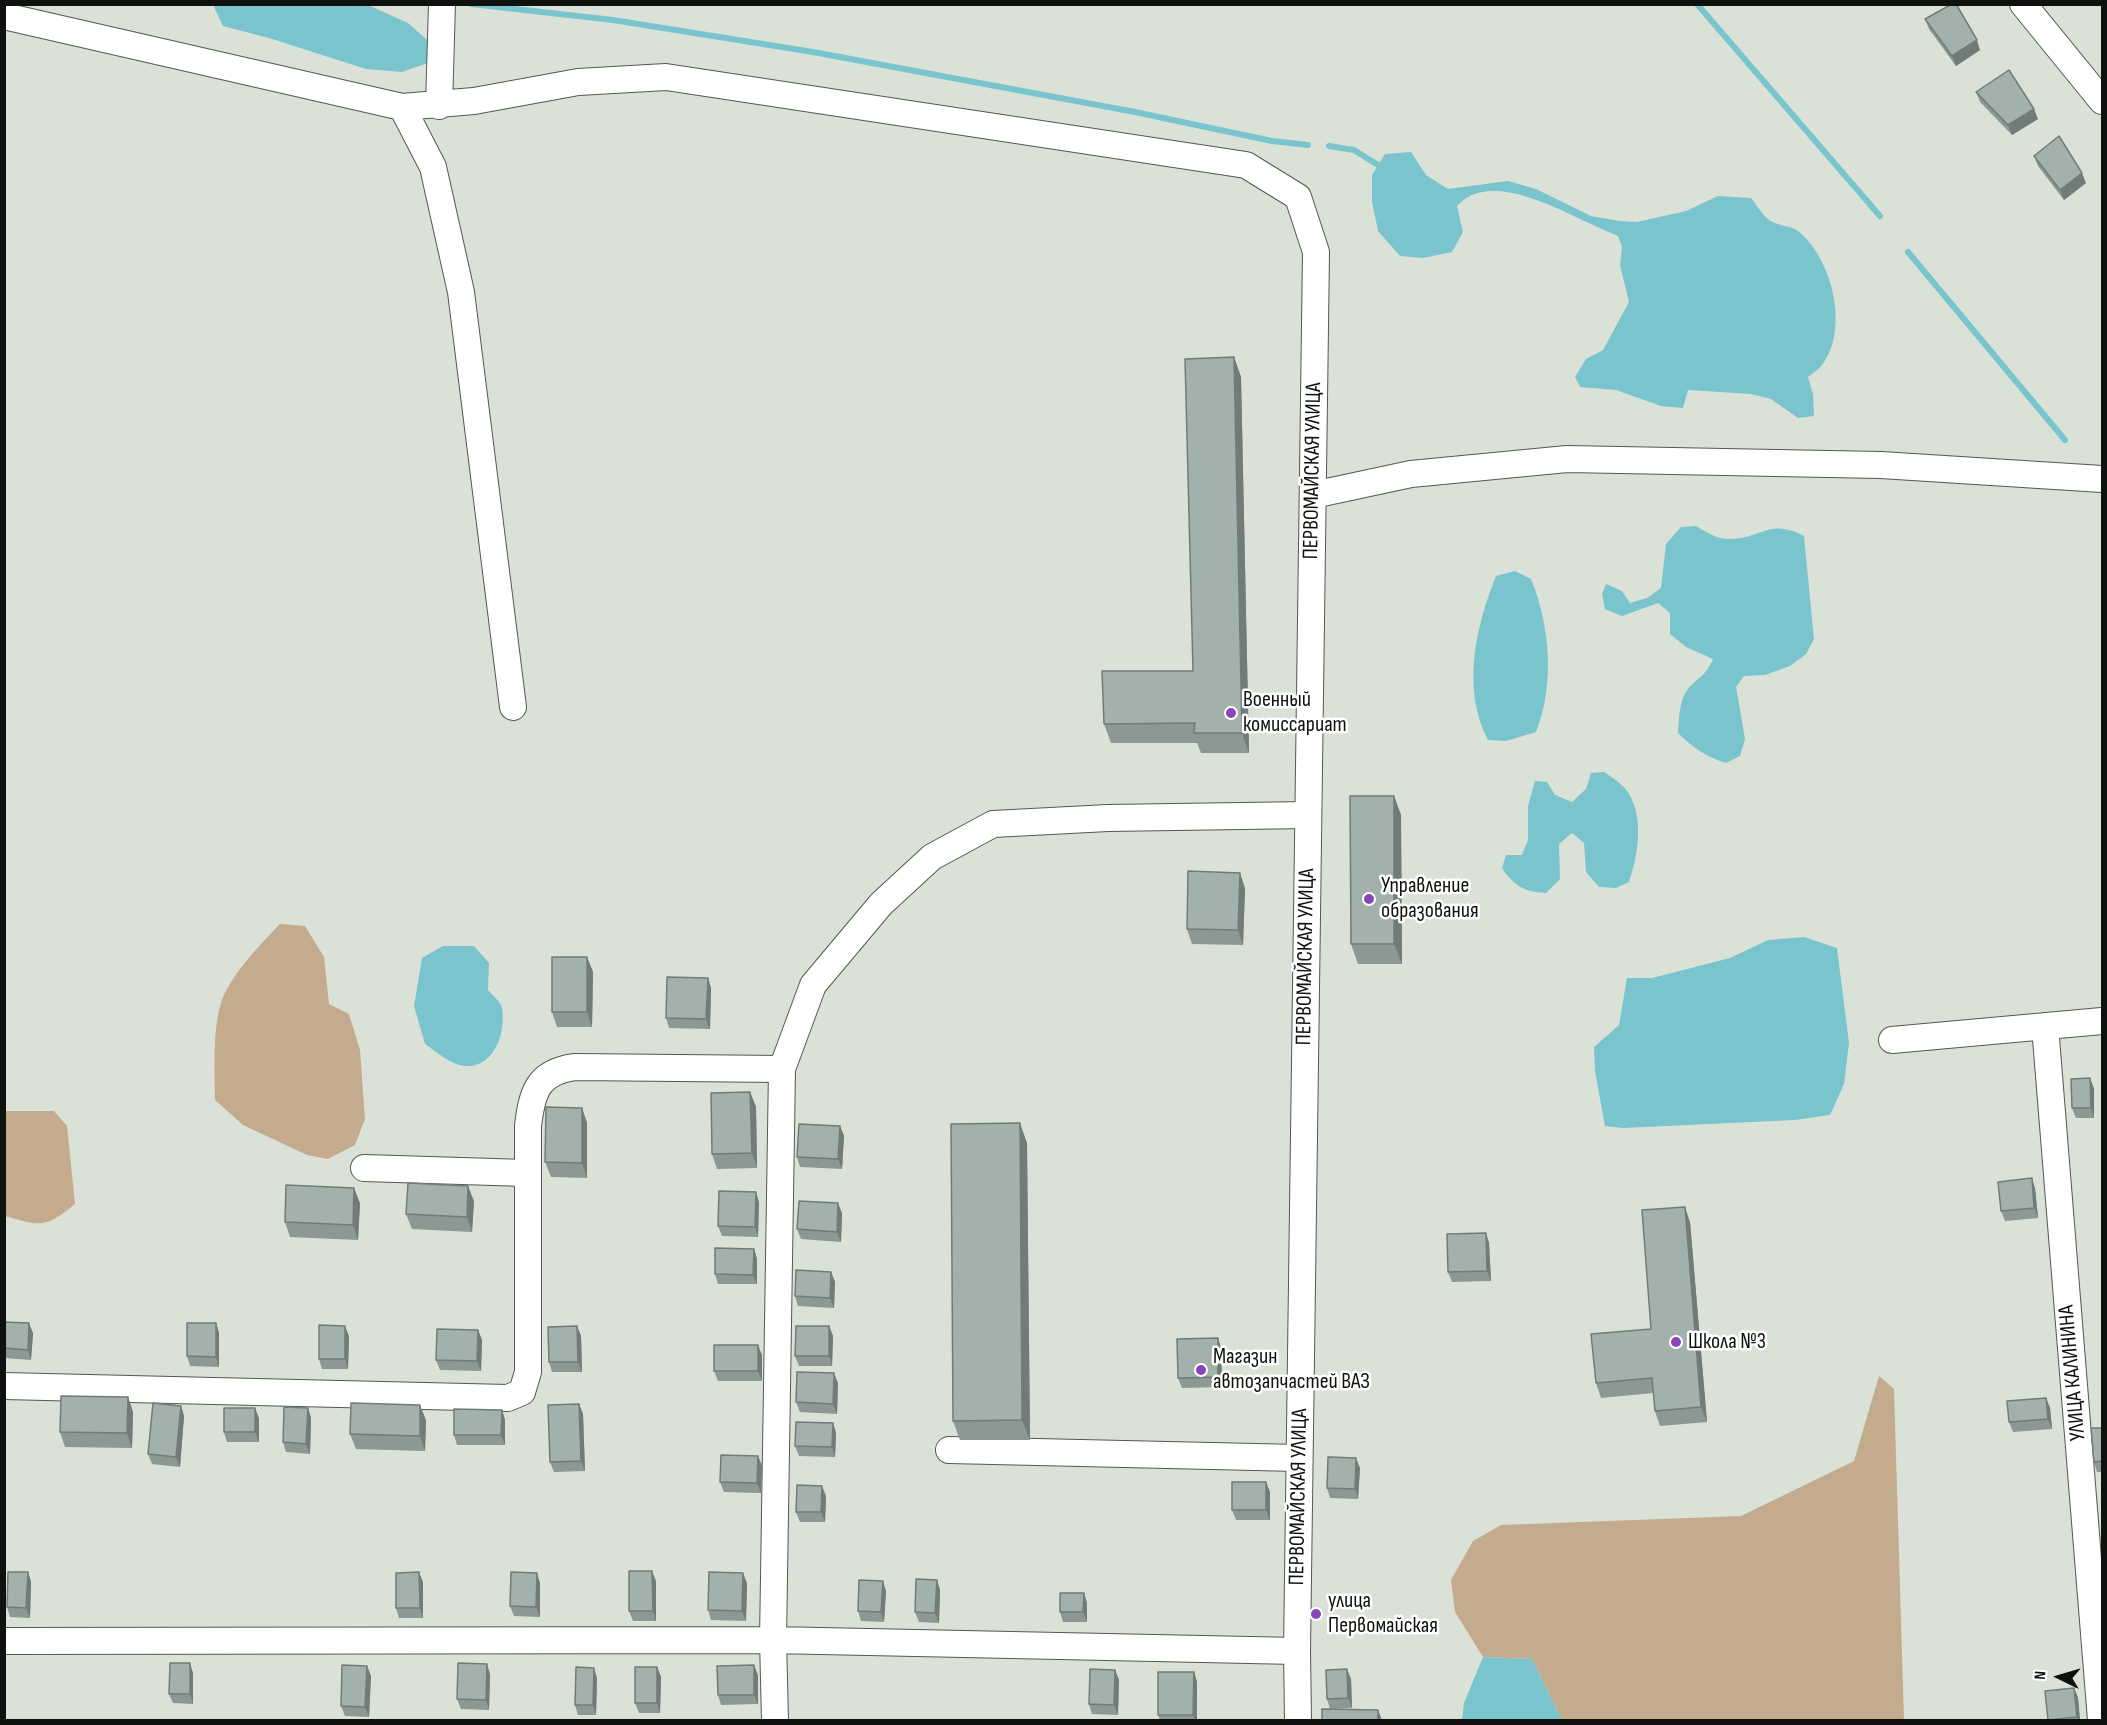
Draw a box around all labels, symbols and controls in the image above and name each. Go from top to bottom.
street label: ПЕРВОМАЙСКАЯ УЛИЦА [1298,382,1328,560]
place label: Военный комиссариат [1243,687,1347,738]
marker: Военный комиссариат [1224,706,1238,720]
street label: ПЕРВОМАЙСКАЯ УЛИЦА [1291,868,1321,1046]
place label: Управление образования [1381,873,1479,924]
marker: Управление образования [1362,892,1376,906]
street label: УЛИЦА КАЛИНИНА [2054,1304,2092,1442]
place label: Школа №3 [1688,1329,1766,1355]
marker: Школа №3 [1669,1335,1683,1349]
place label: Магазин автозапчастей ВАЗ [1213,1344,1370,1396]
marker: Магазин автозапчастей ВАЗ [1194,1363,1208,1377]
street label: ПЕРВОМАЙСКАЯ УЛИЦА [1284,1408,1314,1586]
place label: улица Первомайская [1328,1588,1438,1640]
marker: улица Первомайская [1309,1607,1323,1621]
north arrow [2029,1647,2089,1707]
text: N [2031,1670,2050,1680]

